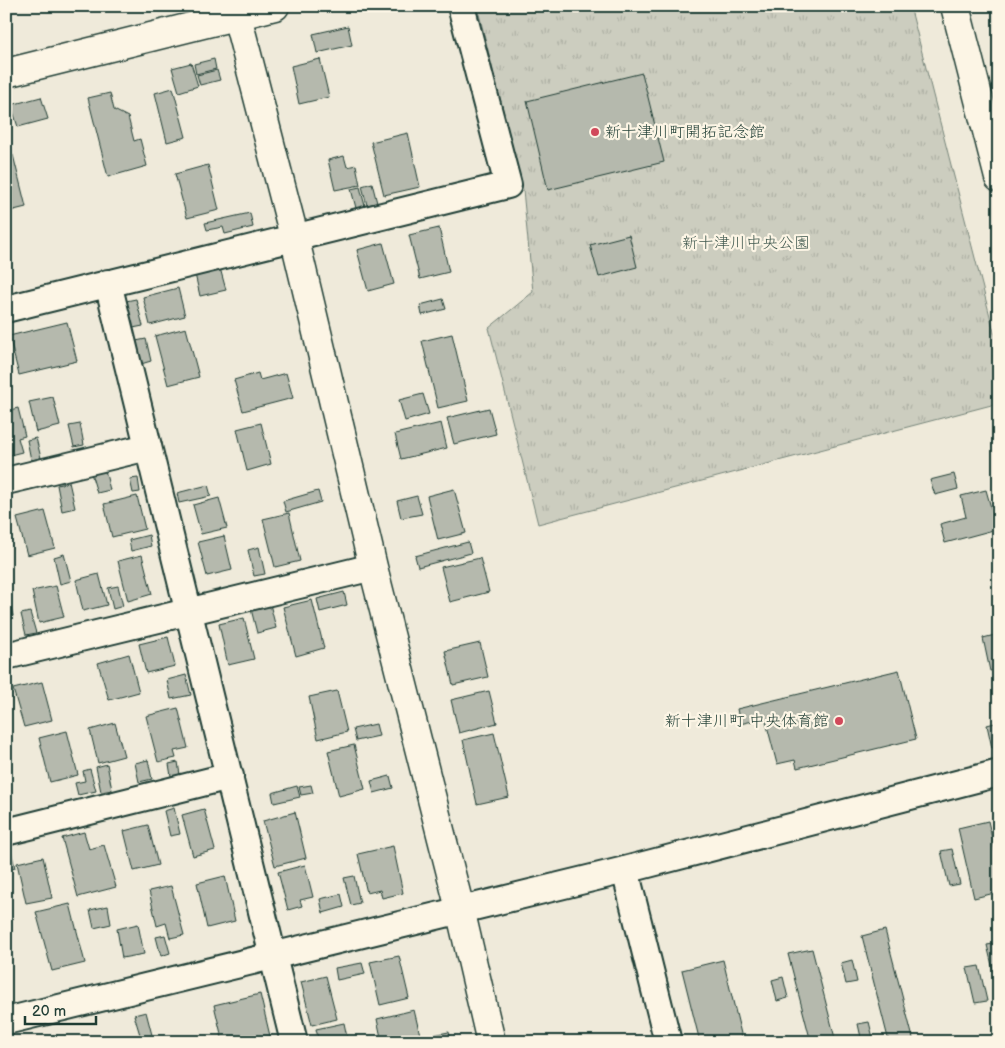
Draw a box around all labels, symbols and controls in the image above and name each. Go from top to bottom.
place label: 新十津川町開拓記念館 [605,123,765,142]
marker: 新十津川町開拓記念館 [589,126,601,138]
park label: 新十津川中央公園 [682,234,810,253]
place label: 新十津川町 中央体育館 [665,712,829,731]
marker: 新十津川町 中央体育館 [833,715,845,727]
scale bar [25,993,96,1025]
text: 20 m [32,1002,66,1021]

